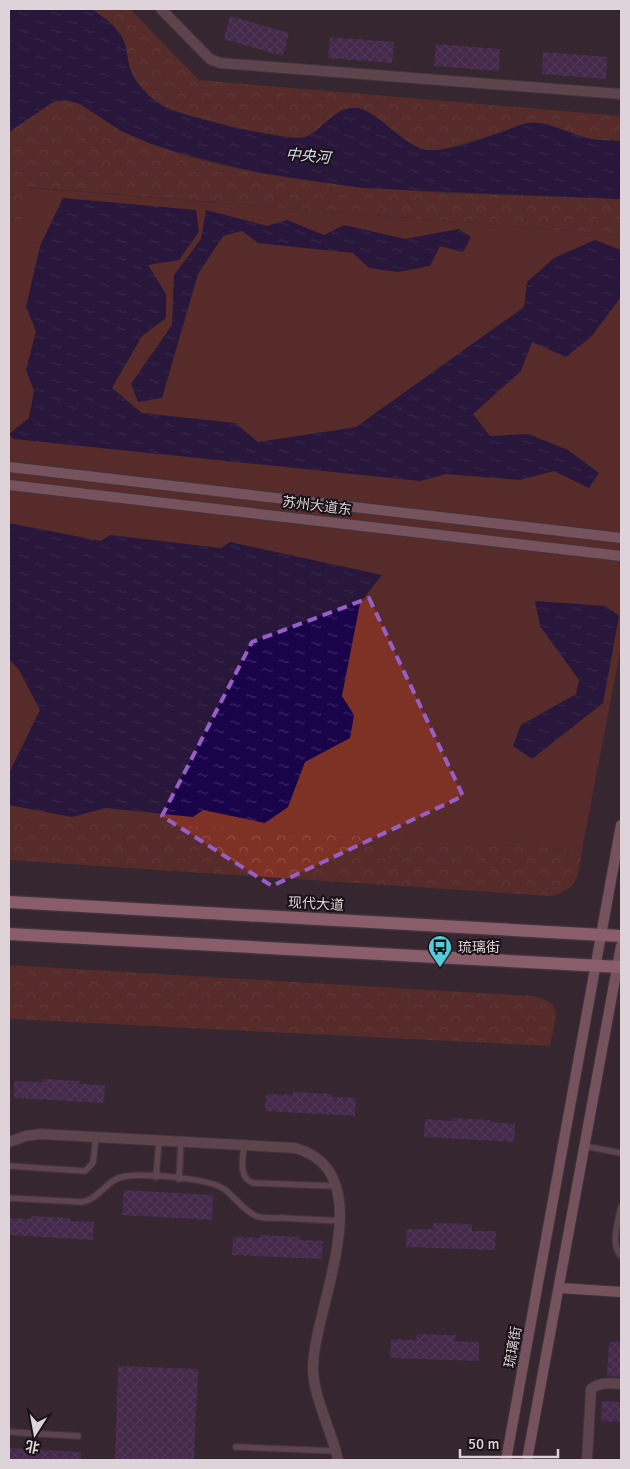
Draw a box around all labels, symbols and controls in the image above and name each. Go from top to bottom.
water label: 中央河 [285,145,334,167]
street label: 苏州大道东 [281,493,353,519]
street label: 现代大道 [288,894,344,914]
bus stop icon: 琉璃街 [427,934,453,968]
place label: 琉璃街 [458,939,500,956]
street label: 琉璃街 [501,1325,525,1369]
north arrow [10,1409,60,1459]
scale bar [460,1426,558,1458]
text: 50 m [468,1435,499,1453]
text: 北 [24,1437,41,1456]

